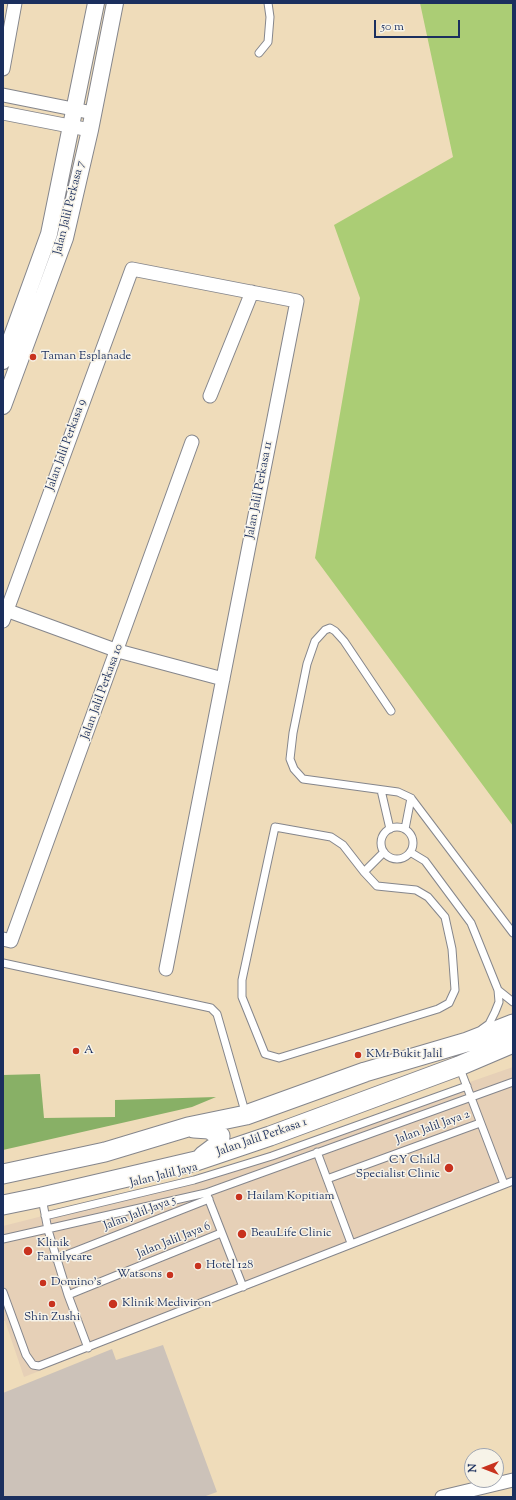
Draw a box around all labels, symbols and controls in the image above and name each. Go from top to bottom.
scale bar [376,12,462,38]
text: 50 m [381,18,404,36]
street label: Jalan Jalil Perkasa 7 [51,159,89,257]
place label: Taman Esplanade [41,350,131,364]
marker: Taman Esplanade [28,352,38,362]
street label: Jalan Jalil Perkasa 9 [44,397,90,493]
street label: Jalan Jalil Perkasa 11 [244,440,276,540]
street label: Jalan Jalil Perkasa 10 [79,642,127,742]
place label: A [84,1044,94,1058]
marker: A [71,1046,81,1056]
place label: KM1 Bukit Jalil [366,1048,442,1062]
marker: KM1 Bukit Jalil [353,1050,363,1060]
street label: Jalan Jalil Jaya 2 [394,1108,472,1148]
street label: Jalan Jalil Perkasa 1 [215,1116,309,1160]
place label: CY Child Specialist Clinic [356,1154,440,1182]
street label: Jalan Jalil Jaya [129,1161,199,1191]
marker: CY Child Specialist Clinic [443,1162,455,1174]
place label: Hailam Kopitiam [247,1190,334,1204]
marker: Hailam Kopitiam [234,1192,244,1202]
street label: Jalan Jalil Jaya 5 [102,1194,178,1234]
street label: Jalan Jalil Jaya 6 [135,1220,213,1262]
place label: BeauLife Clinic [251,1227,331,1241]
marker: BeauLife Clinic [236,1228,248,1240]
place label: Klinik Familycare [37,1237,92,1265]
marker: Klinik Familycare [22,1245,34,1257]
place label: Hotel 128 [206,1259,253,1273]
marker: Hotel 128 [193,1261,203,1271]
place label: Watsons [117,1268,162,1282]
marker: Watsons [165,1270,175,1280]
place label: Domino's [51,1276,101,1290]
marker: Domino's [38,1278,48,1288]
place label: Klinik Mediviron [122,1297,211,1311]
marker: Klinik Mediviron [107,1298,119,1310]
marker: Shin Zushi [47,1299,57,1309]
place label: Shin Zushi [24,1311,80,1325]
north arrow [464,1448,504,1488]
text: N [465,1464,481,1472]

